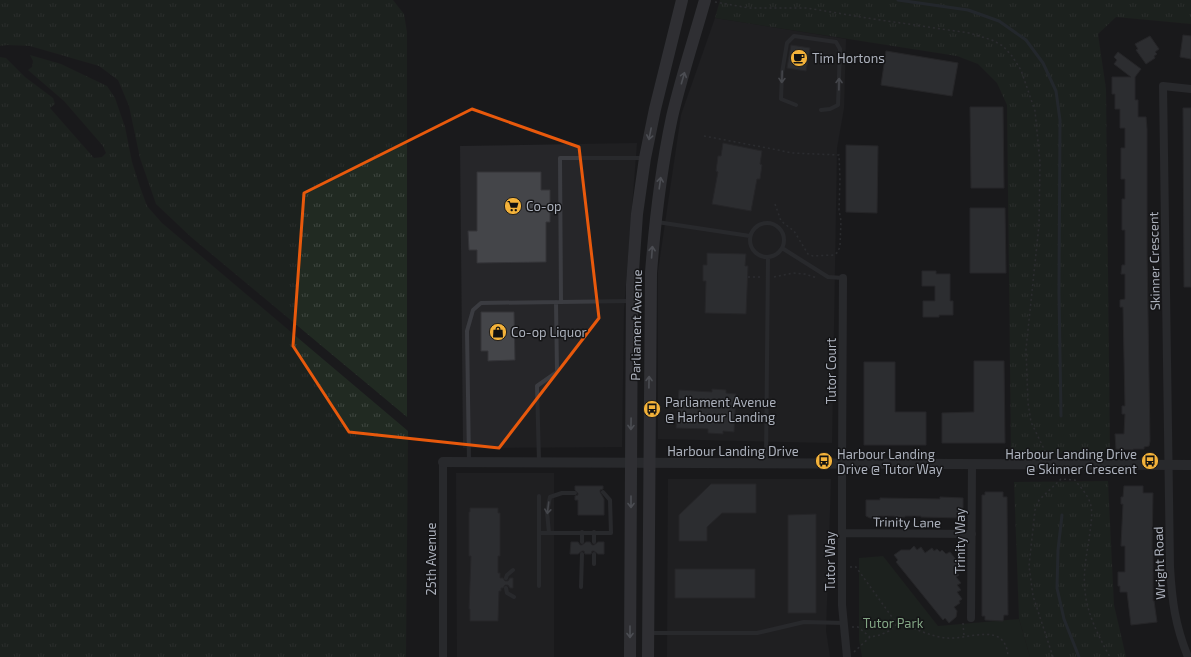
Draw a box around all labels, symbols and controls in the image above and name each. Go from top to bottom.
cafe icon: Tim Hortons [789,48,809,68]
place label: Tim Hortons [812,50,885,66]
one-way arrow [778,70,786,83]
one-way arrow [680,72,687,85]
one-way arrow [835,78,843,91]
one-way arrow [645,127,653,140]
one-way arrow [656,177,664,190]
supermarket icon: Co-op [503,196,523,216]
place label: Co-op [526,198,562,214]
street label: Skinner Crescent [1145,211,1163,311]
one-way arrow [649,246,656,259]
street label: Parliament Avenue [627,269,645,381]
shop icon: Co-op Liquor [488,322,508,342]
place label: Co-op Liquor [511,324,587,340]
street label: Tutor Court [823,338,839,404]
one-way arrow [645,376,653,389]
place label: Parliament Avenue @ Harbour Landing [665,394,776,425]
bus stop icon: Parliament Avenue @ Harbour Landing [642,399,662,419]
one-way arrow [627,417,635,430]
street label: Harbour Landing Drive [667,443,799,459]
place label: Harbour Landing Drive @ Tutor Way [837,446,943,477]
place label: Harbour Landing Drive @ Skinner Crescent [1005,446,1137,477]
bus stop icon: Harbour Landing Drive @ Tutor Way [814,451,834,471]
bus stop icon: Harbour Landing Drive @ Skinner Crescent [1140,451,1160,471]
one-way arrow [627,495,634,508]
one-way arrow [545,502,552,515]
street label: Trinity Way [952,508,968,574]
street label: Trinity Lane [873,513,941,531]
street label: 25th Avenue [423,523,439,595]
street label: Wright Road [1150,526,1168,600]
street label: Tutor Way [822,531,838,591]
park label: Tutor Park [863,615,924,631]
one-way arrow [626,625,634,638]

